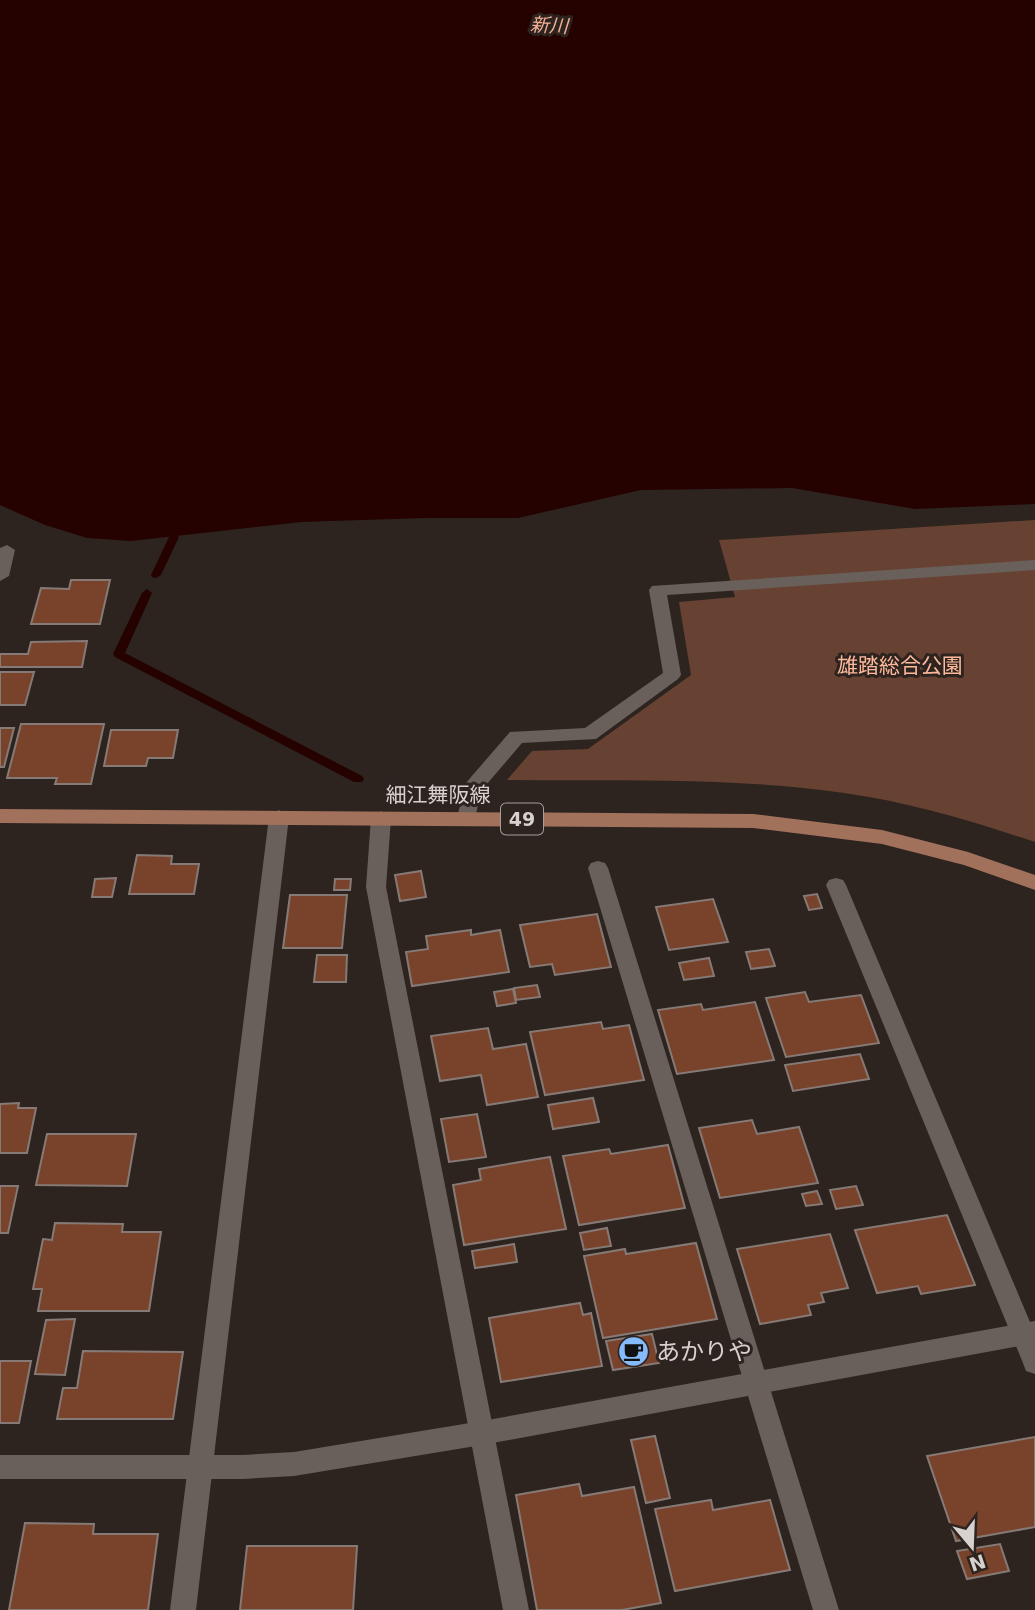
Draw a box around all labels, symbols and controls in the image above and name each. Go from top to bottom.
water label: 新川 [529,13,571,37]
park label: 雄踏総合公園 [837,654,963,678]
street label: 細江舞阪線 [386,783,491,807]
road number: 49 [501,804,543,834]
cafe icon: あかりや [616,1335,650,1369]
place label: あかりや [656,1338,752,1366]
north arrow [937,1512,1007,1582]
text: N [966,1550,989,1576]

